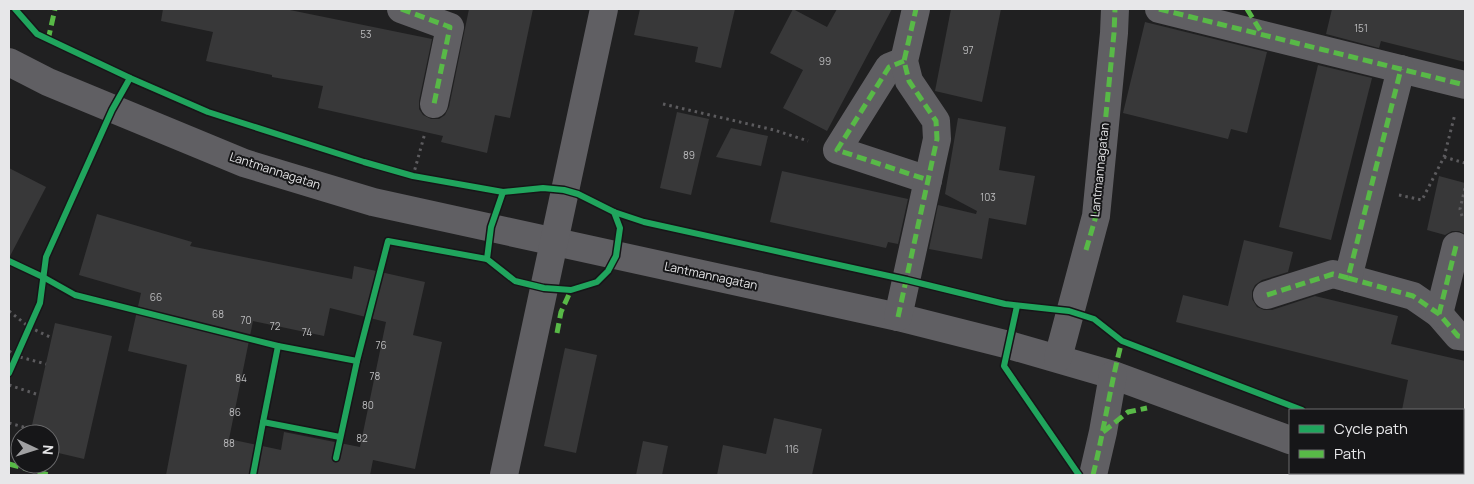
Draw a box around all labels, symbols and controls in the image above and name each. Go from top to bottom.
house number: 151 [1354,21,1368,35]
house number: 53 [360,27,372,41]
house number: 97 [962,43,974,57]
house number: 99 [819,54,831,68]
street label: Lantmannagatan [1086,122,1113,218]
street label: Lantmannagatan [227,148,323,193]
house number: 89 [683,148,695,162]
house number: 103 [980,190,996,204]
street label: Lantmannagatan [663,257,759,294]
house number: 66 [150,290,162,304]
house number: 68 [212,307,224,321]
house number: 70 [240,313,252,327]
house number: 72 [270,319,281,333]
house number: 74 [302,325,312,339]
house number: 76 [375,338,387,352]
house number: 78 [370,369,381,383]
house number: 84 [235,371,247,385]
house number: 80 [362,398,374,412]
house number: 86 [229,405,241,419]
legend [1289,409,1464,474]
text: Cycle path [1334,418,1408,439]
north arrow [10,424,60,474]
house number: 82 [356,431,368,445]
house number: 88 [223,436,235,450]
house number: 116 [785,442,799,456]
text: Path [1334,443,1366,464]
text: N [39,444,58,456]

